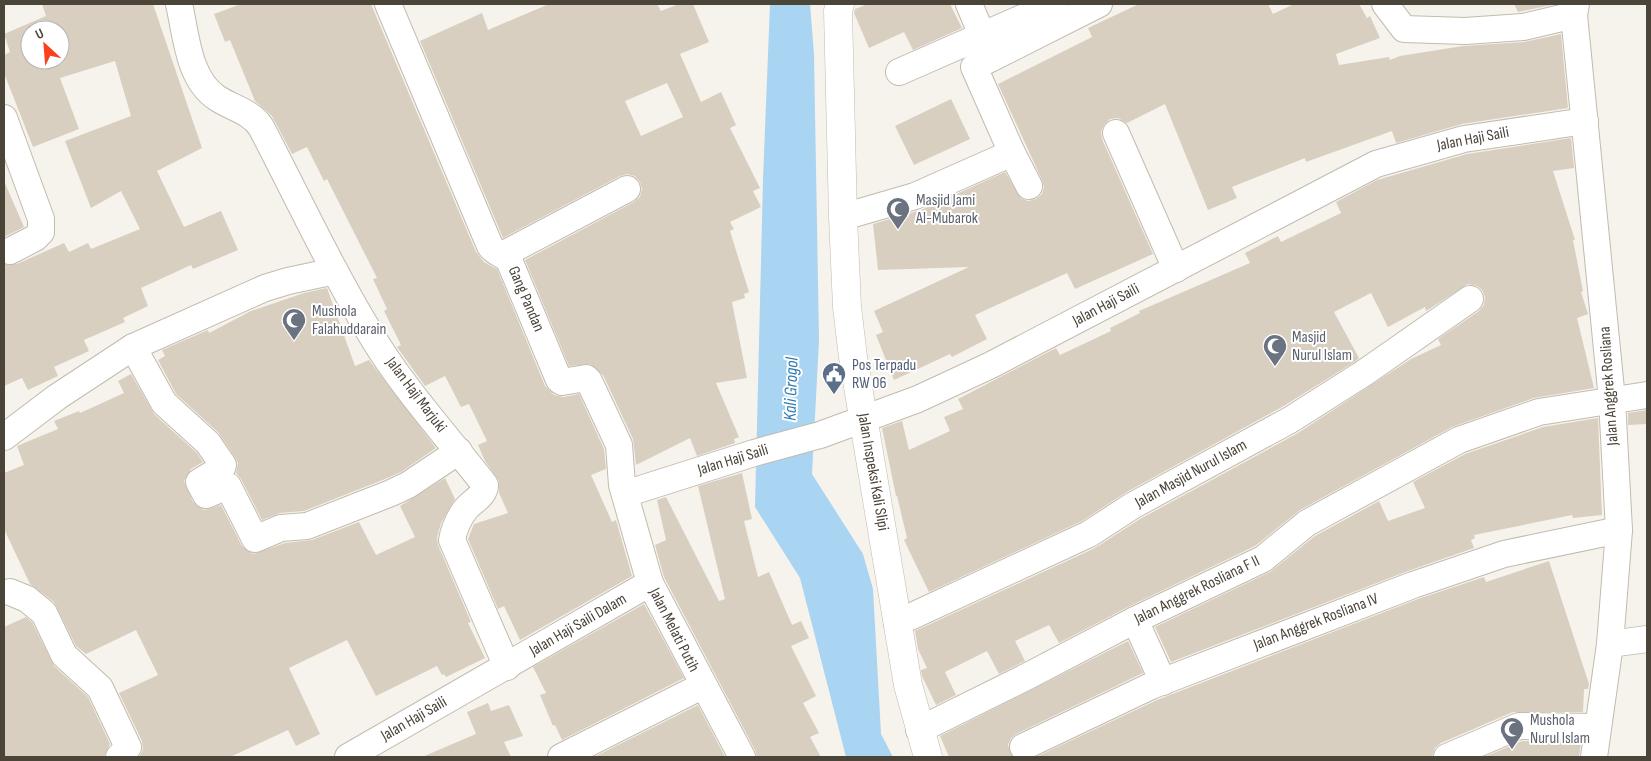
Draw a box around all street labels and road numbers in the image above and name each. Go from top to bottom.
street label: Jalan Haji Saili [1434,123,1511,155]
street label: Gang Pandan [504,263,548,335]
street label: Jalan Haji Saili [1068,279,1143,331]
street label: Jalan Anggrek Rosliana [1595,326,1623,447]
street label: Jalan Haji Marjuki [381,353,451,436]
street label: Jalan Inspeksi Kali Slipi [853,411,893,532]
street label: Jalan Masjid Nurul Islam [1131,436,1250,513]
street label: Jalan Haji Saili [694,440,771,480]
street label: Jalan Anggrek Rosliana F II [1130,551,1263,629]
street label: Jalan Melati Putih [644,584,703,675]
street label: Jalan Anggrek Rosliana IV [1250,589,1382,655]
street label: Jalan Haji Saili Dalam [525,590,630,661]
street label: Jalan Haji Saili [377,693,450,746]

